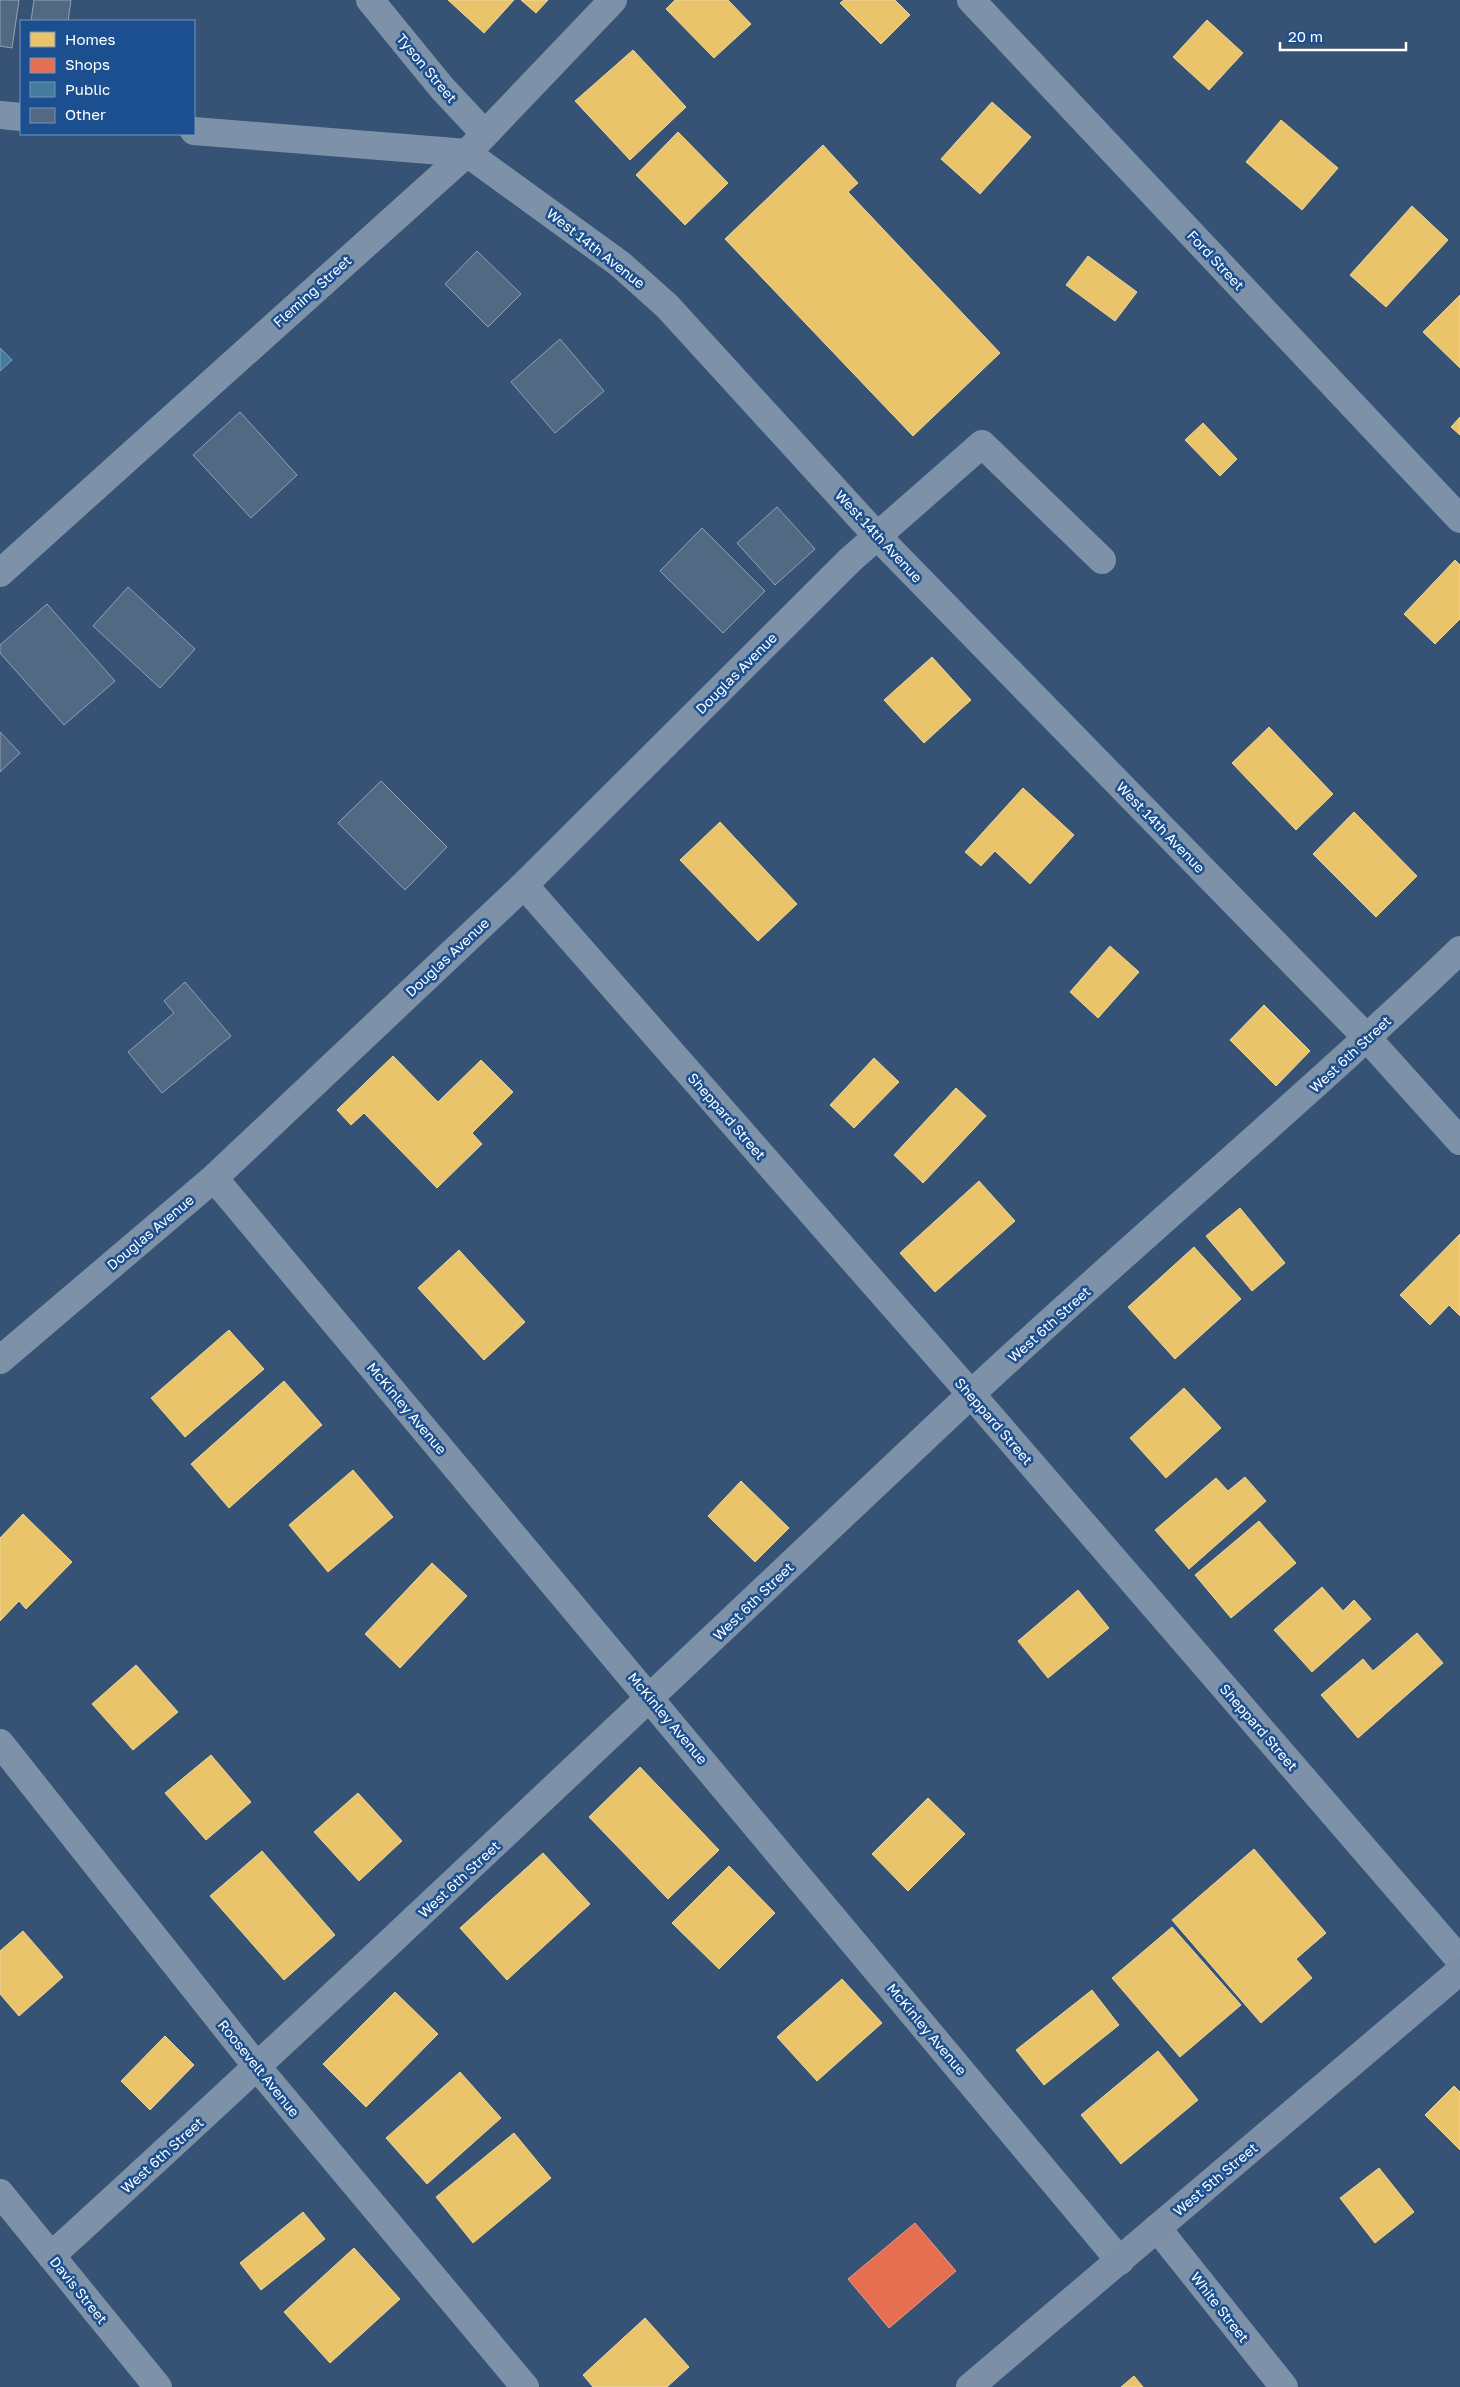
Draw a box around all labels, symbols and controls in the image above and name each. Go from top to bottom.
legend [20,20,195,135]
scale bar [1280,20,1406,52]
text: 20 m [1288,27,1323,45]
text: Homes [65,30,115,48]
street label: Tyson Street [393,30,461,106]
text: Shops [65,55,110,73]
text: Public [65,80,110,98]
text: Other [65,105,106,123]
street label: West 14th Avenue [543,204,649,292]
street label: Ford Street [1184,227,1248,293]
street label: Fleming Street [269,252,355,330]
street label: West 14th Avenue [832,486,926,586]
street label: Douglas Avenue [692,629,780,717]
street label: West 14th Avenue [1113,778,1209,876]
street label: Douglas Avenue [402,914,492,1000]
street label: West 6th Street [1306,1012,1394,1096]
street label: Sheppard Street [685,1069,769,1163]
street label: Douglas Avenue [103,1191,197,1273]
street label: West 6th Street [1004,1283,1094,1365]
street label: McKinley Avenue [364,1359,450,1457]
street label: Sheppard Street [952,1374,1036,1468]
street label: West 6th Street [709,1558,797,1644]
street label: McKinley Avenue [625,1669,711,1767]
street label: Sheppard Street [1217,1680,1301,1774]
street label: West 6th Street [415,1837,503,1921]
street label: McKinley Avenue [884,1980,970,2078]
street label: Roosevelt Avenue [215,2016,303,2120]
street label: West 6th Street [117,2114,207,2196]
street label: West 5th Street [1169,2139,1261,2219]
street label: Davis Street [47,2253,111,2327]
street label: White Street [1187,2268,1253,2346]

